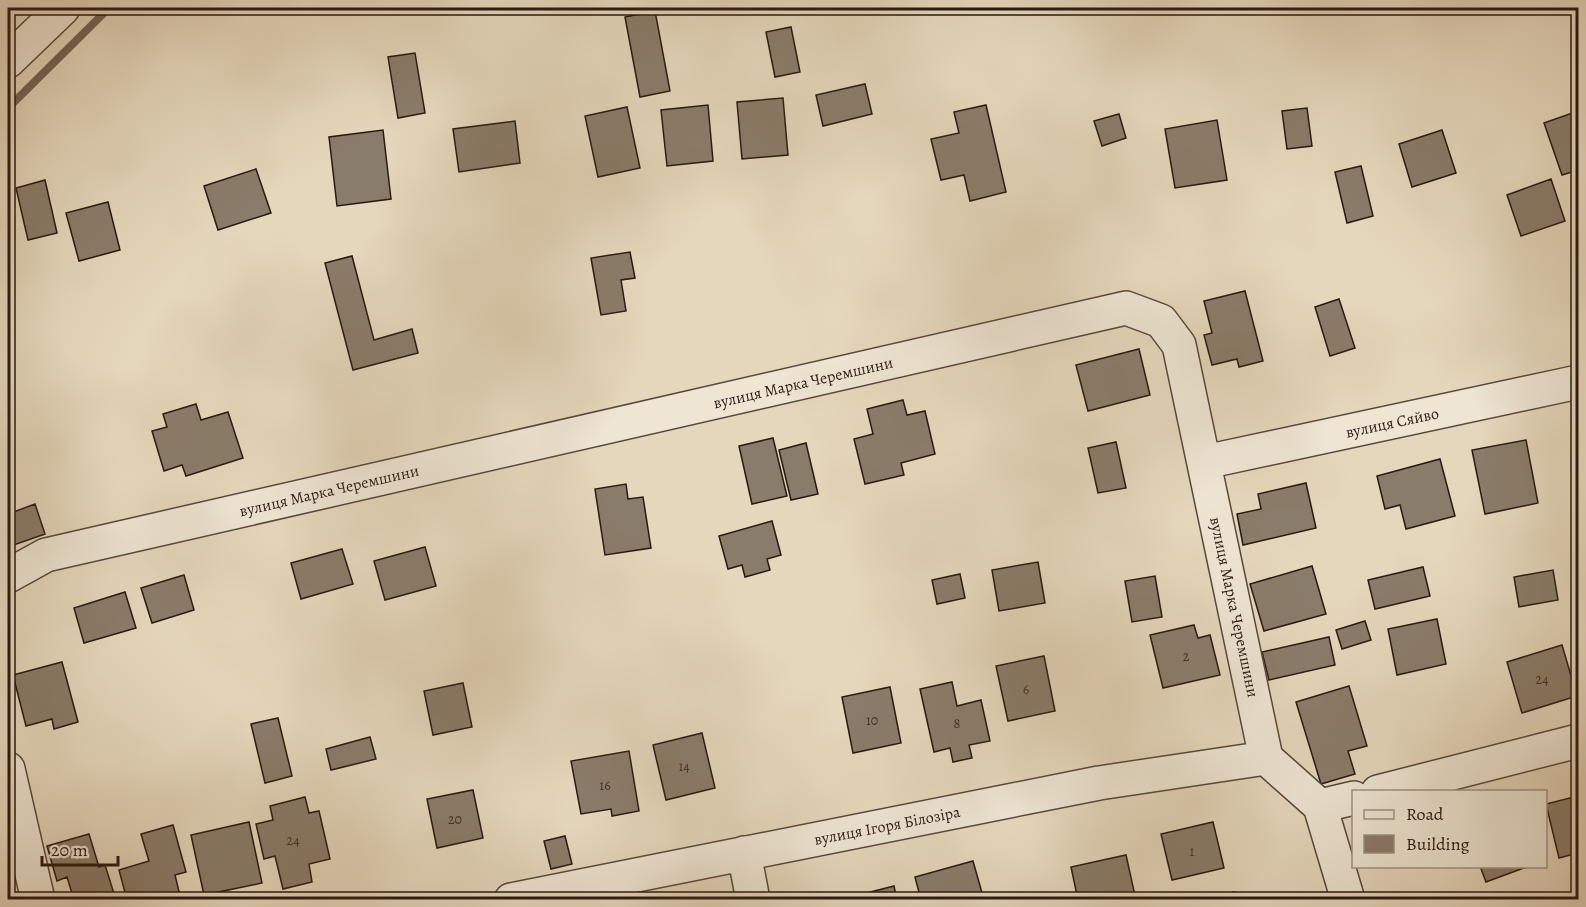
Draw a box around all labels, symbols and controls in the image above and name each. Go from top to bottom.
street label: вулиця Марка Черемшини [711,352,895,414]
street label: вулиця Сяйво [1344,402,1441,444]
street label: вулиця Марка Черемшини [237,460,421,522]
street label: вулиця Марка Черемшини [1204,515,1264,699]
house number: 2 [1183,647,1190,666]
house number: 24 [1536,670,1549,689]
house number: 6 [1023,680,1029,699]
house number: 10 [866,711,878,730]
house number: 8 [954,714,961,733]
house number: 14 [678,757,690,776]
house number: 16 [599,776,611,795]
legend [1352,790,1547,868]
street label: вулиця Ігоря Білозіра [812,801,963,851]
text: Road [1406,802,1444,826]
house number: 20 [448,810,462,829]
scale bar [42,829,118,867]
house number: 24 [287,831,300,850]
text: Building [1406,832,1470,856]
text: 20 m [51,838,88,862]
house number: 1 [1190,842,1195,861]

